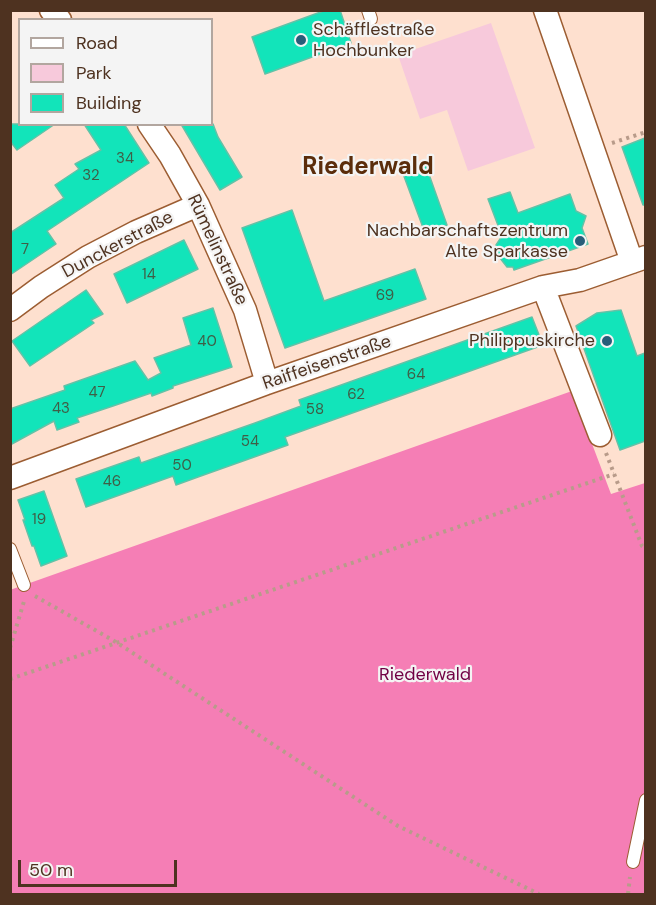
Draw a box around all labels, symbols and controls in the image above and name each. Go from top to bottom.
legend [18,18,213,126]
place label: Schäfflestraße Hochbunker [313,19,434,62]
text: Road [76,31,118,55]
marker: Schäfflestraße Hochbunker [294,33,308,47]
text: Park [76,61,112,85]
text: Building [76,91,141,115]
house number: 34 [116,150,134,168]
district label: Riederwald [302,154,434,182]
house number: 32 [82,167,100,185]
street label: Rümelinstraße [182,191,252,309]
street label: Dunckerstraße [59,207,177,283]
place label: Nachbarschaftszentrum Alte Sparkasse [367,220,568,262]
marker: Nachbarschaftszentrum Alte Sparkasse [573,234,587,248]
house number: 7 [21,241,29,259]
house number: 14 [142,266,156,284]
house number: 69 [376,287,394,305]
place label: Philippuskirche [469,330,595,352]
street label: Raiffeisenstraße [260,331,394,395]
house number: 40 [197,333,217,351]
marker: Philippuskirche [600,334,614,348]
house number: 64 [407,366,425,384]
house number: 47 [88,384,106,402]
house number: 62 [347,386,365,404]
house number: 43 [52,400,70,418]
house number: 58 [306,401,324,419]
house number: 54 [241,433,259,451]
house number: 50 [172,457,192,475]
house number: 46 [103,473,121,491]
house number: 19 [32,511,46,529]
park label: Riederwald [379,664,471,686]
scale bar [21,848,180,886]
text: 50 m [29,858,73,882]

